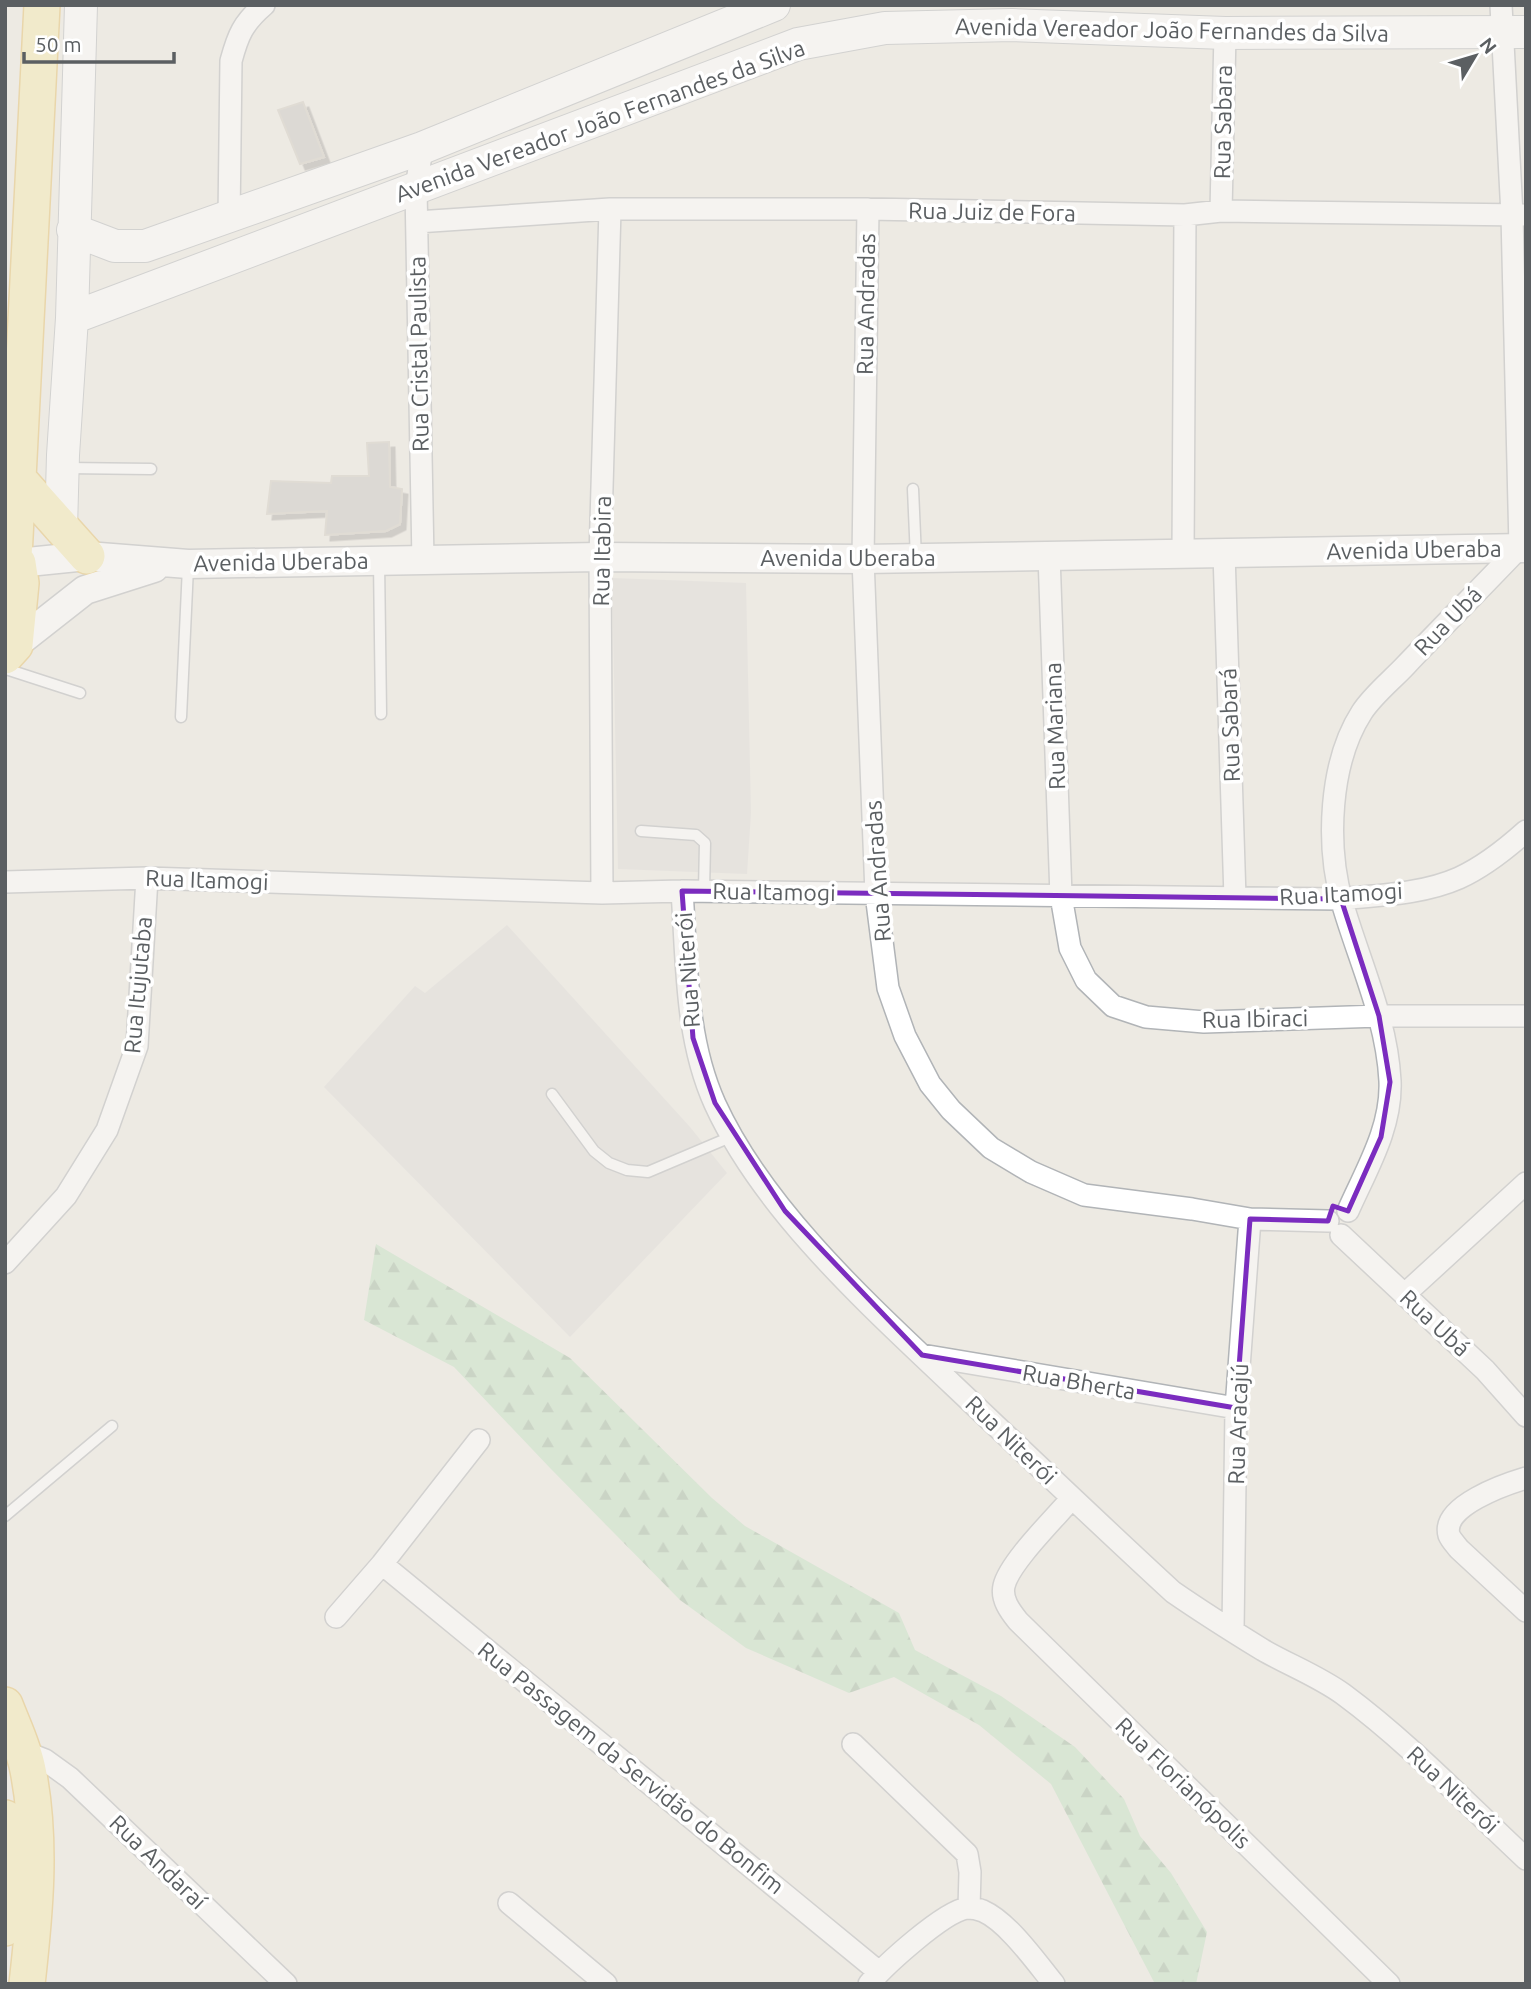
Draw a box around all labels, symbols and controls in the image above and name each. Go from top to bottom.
street label: Avenida Vereador João Fernandes da Silva [955,13,1389,46]
scale bar [24,21,175,65]
north arrow [1440,21,1510,91]
text: 50 m [35,32,82,56]
text: N [1475,33,1501,58]
street label: Avenida Vereador João Fernandes da Silva [392,35,808,206]
street label: Rua Sabara [1209,65,1236,179]
street label: Rua Juiz de Fora [908,198,1076,225]
street label: Rua Andradas [852,233,879,375]
street label: Rua Cristal Paulista [404,256,433,452]
street label: Rua Itabira [588,495,615,607]
street label: Avenida Uberaba [1326,535,1502,564]
street label: Avenida Uberaba [760,545,936,570]
street label: Avenida Uberaba [193,547,369,576]
street label: Rua Ubá [1409,581,1486,660]
street label: Rua Mariana [1040,662,1069,790]
street label: Rua Sabará [1215,667,1244,783]
street label: Rua Andradas [860,799,895,943]
street label: Rua Itamogi [145,865,269,894]
street label: Rua Itamogi [712,878,836,905]
street label: Rua Itamogi [1279,878,1403,909]
street label: Rua Niterói [671,911,704,1029]
street label: Rua Itujutaba [119,915,156,1055]
street label: Rua Ibiraci [1202,1005,1308,1032]
street label: Rua Ubá [1396,1284,1475,1361]
street label: Rua Bherta [1021,1359,1138,1404]
street label: Rua Aracajú [1223,1363,1252,1485]
street label: Rua Niterói [961,1390,1062,1489]
street label: Rua Passagem da Servidão do Bonfim [474,1637,789,1899]
street label: Rua Florianópolis [1111,1712,1256,1853]
street label: Rua Niterói [1402,1741,1504,1838]
street label: Rua Andaraí [105,1810,212,1914]

